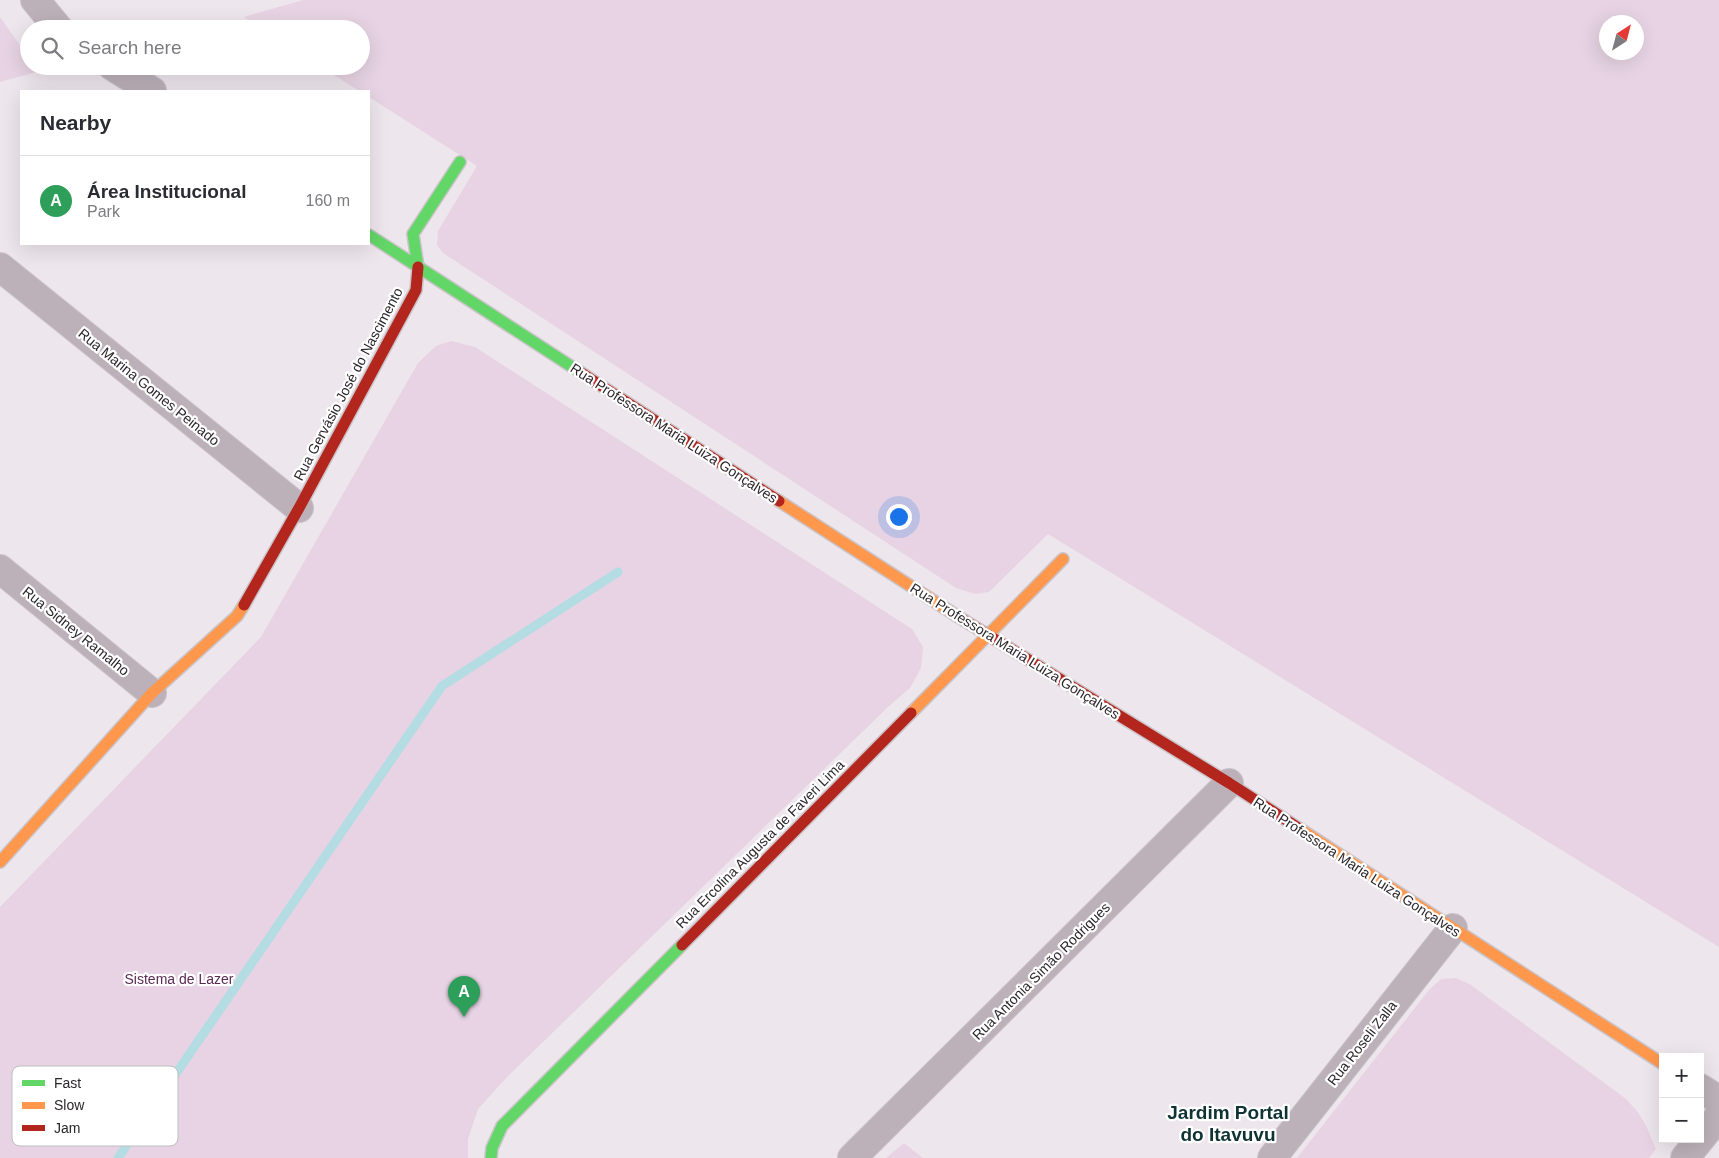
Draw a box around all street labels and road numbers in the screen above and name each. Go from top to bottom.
street label: Rua Gervásio José do Nascimento [290,285,406,483]
street label: Rua Marina Gomes Peinado [75,325,223,449]
street label: Rua Professora Maria Luiza Gonçalves [568,360,780,506]
street label: Rua Professora Maria Luiza Gonçalves [907,580,1123,722]
street label: Rua Sidney Ramalho [20,583,133,679]
street label: Rua Ercolina Augusta de Faveri Lima [673,756,848,931]
street label: Rua Professora Maria Luiza Gonçalves [1251,794,1463,940]
street label: Rua Antonia Simão Rodrigues [969,899,1113,1043]
street label: Rua Roseli Zalla [1324,997,1400,1088]

